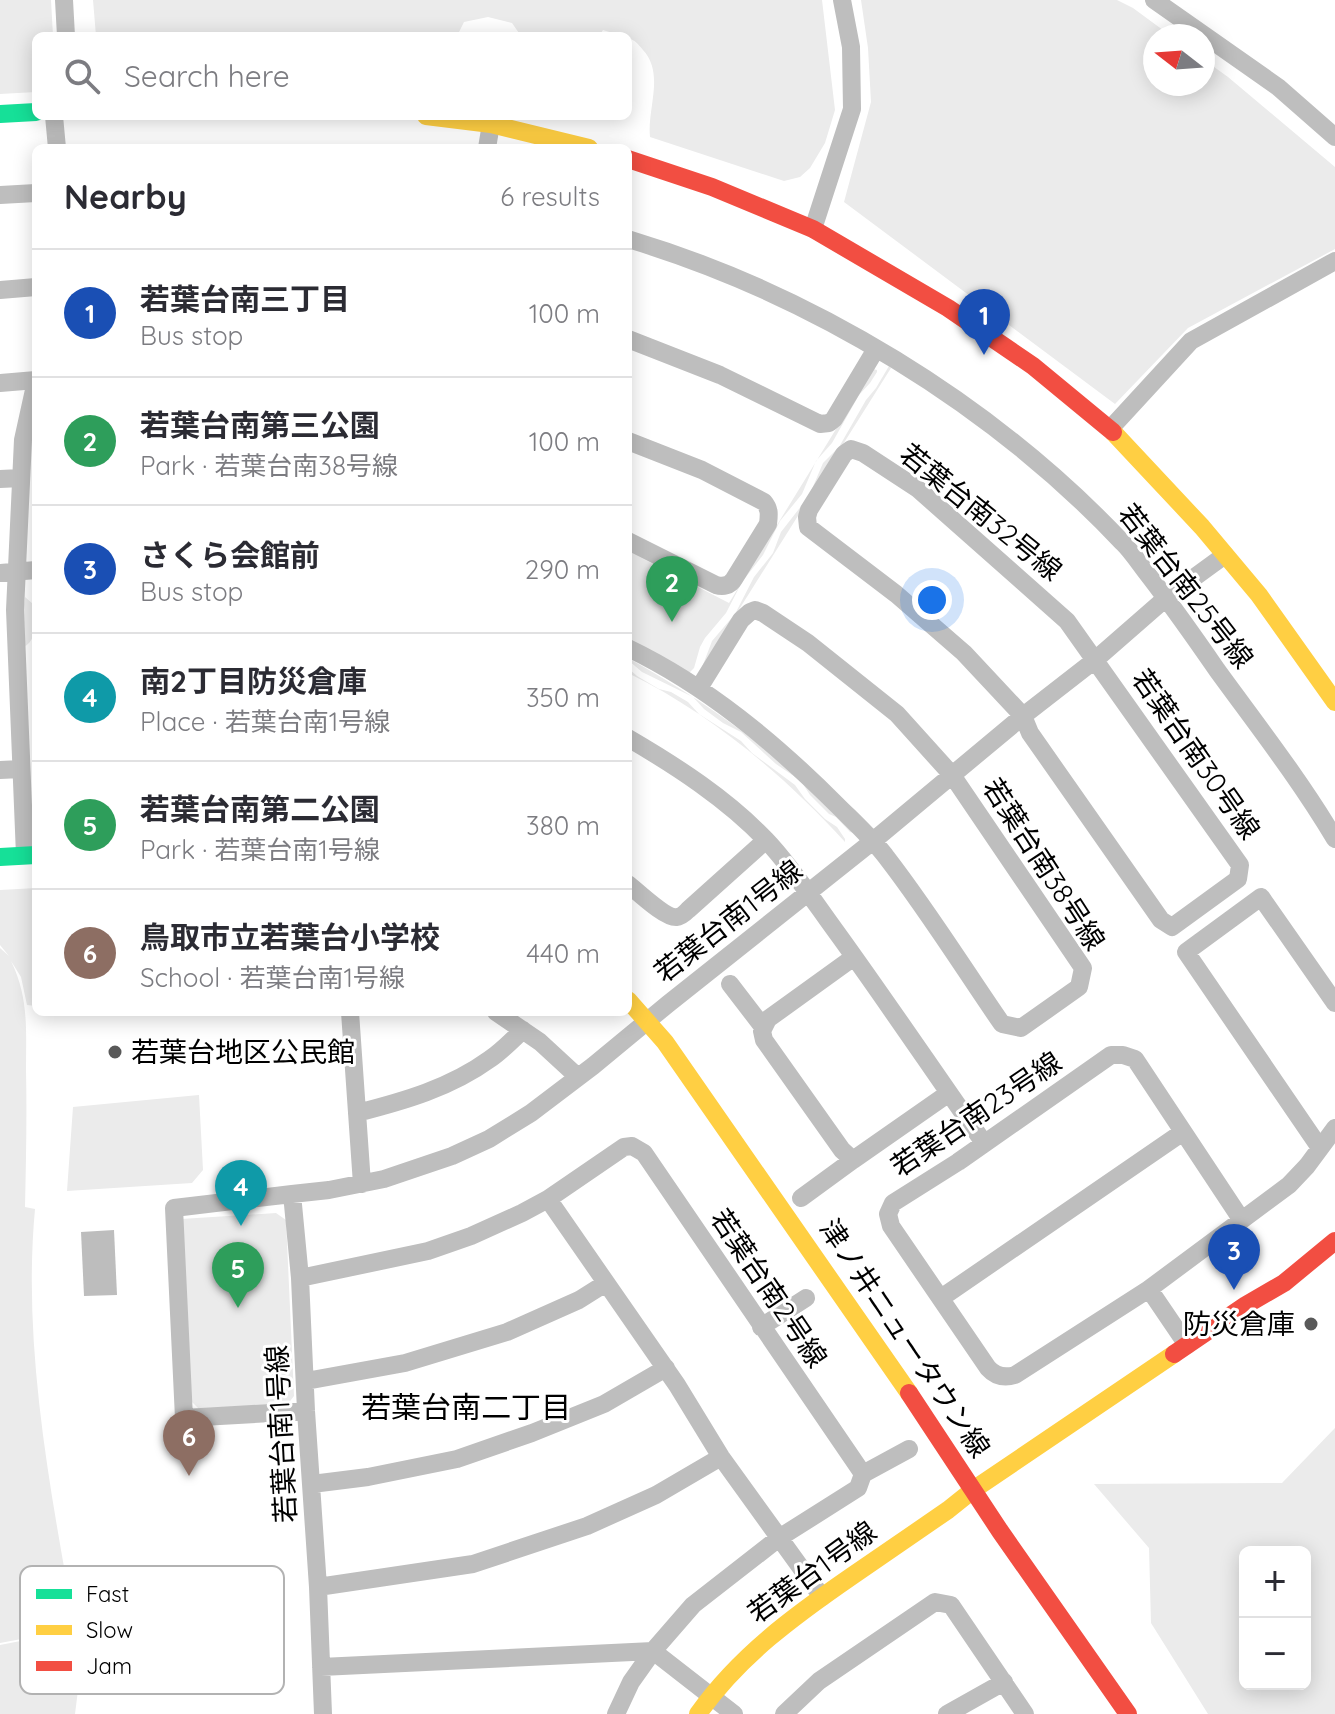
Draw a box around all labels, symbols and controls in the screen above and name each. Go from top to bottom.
north arrow [1143,24,1215,96]
search box [32,32,632,120]
icon: search [60,54,104,98]
text: Search here [124,57,290,95]
text: Nearby [64,175,187,218]
text: 6 results [500,180,600,213]
text: 若葉台南三丁目 [140,280,350,318]
pin: 1 [958,289,1010,355]
text: 1 [85,297,95,330]
text: 100 m [529,297,600,330]
text: Bus stop [140,319,243,352]
text: 若葉台南第三公園 [140,406,380,444]
text: 2 [83,425,97,458]
text: 100 m [529,425,600,458]
street label: 若葉台南32号線 [893,436,1069,588]
text: Park · 若葉台南38号線 [140,449,398,482]
street label: 若葉台南25号線 [1111,497,1261,675]
text: さくら会館前 [140,536,320,574]
text: 3 [83,553,97,586]
text: 290 m [525,553,600,586]
pin: 2 [646,556,698,622]
text: Bus stop [140,575,243,608]
your location [912,580,952,620]
text: 南2丁目防災倉庫 [140,662,367,700]
street label: 若葉台南30号線 [1125,662,1268,845]
text: 4 [82,681,98,714]
text: 350 m [526,681,600,714]
text: Place · 若葉台南1号線 [140,705,390,738]
street label: 若葉台南38号線 [976,771,1113,956]
text: 若葉台南第二公園 [140,790,380,828]
text: 5 [83,809,97,842]
text: 380 m [526,809,600,842]
text: Park · 若葉台南1号線 [140,833,380,866]
street label: 若葉台南1号線 [647,852,809,989]
text: 鳥取市立若葉台小学校 [140,918,440,956]
text: 6 [83,937,97,970]
text: 440 m [526,937,600,970]
text: School · 若葉台南1号線 [140,961,405,994]
place label: 若葉台地区公民館 [131,1034,355,1069]
marker: 若葉台地区公民館 [106,1043,124,1061]
street label: 若葉台南23号線 [884,1044,1068,1184]
pin: 4 [215,1160,267,1226]
street label: 若葉台南2号線 [704,1202,835,1374]
street label: 津ノ井ニュータウン線 [813,1212,998,1464]
pin: 3 [1208,1224,1260,1290]
pin: 5 [212,1242,264,1308]
place label: 防災倉庫 [1183,1306,1295,1341]
marker: 防災倉庫 [1302,1315,1320,1333]
street label: 若葉台南1号線 [258,1344,303,1524]
district label: 若葉台南二丁目 [361,1388,571,1426]
pin: 6 [163,1410,215,1476]
street label: 若葉台1号線 [741,1513,883,1630]
map controls [1239,1546,1311,1690]
button: + [1239,1546,1311,1618]
legend [20,1566,284,1694]
text: Fast [86,1580,129,1608]
text: Slow [86,1616,133,1644]
button: − [1239,1618,1311,1690]
text: Jam [86,1652,132,1680]

